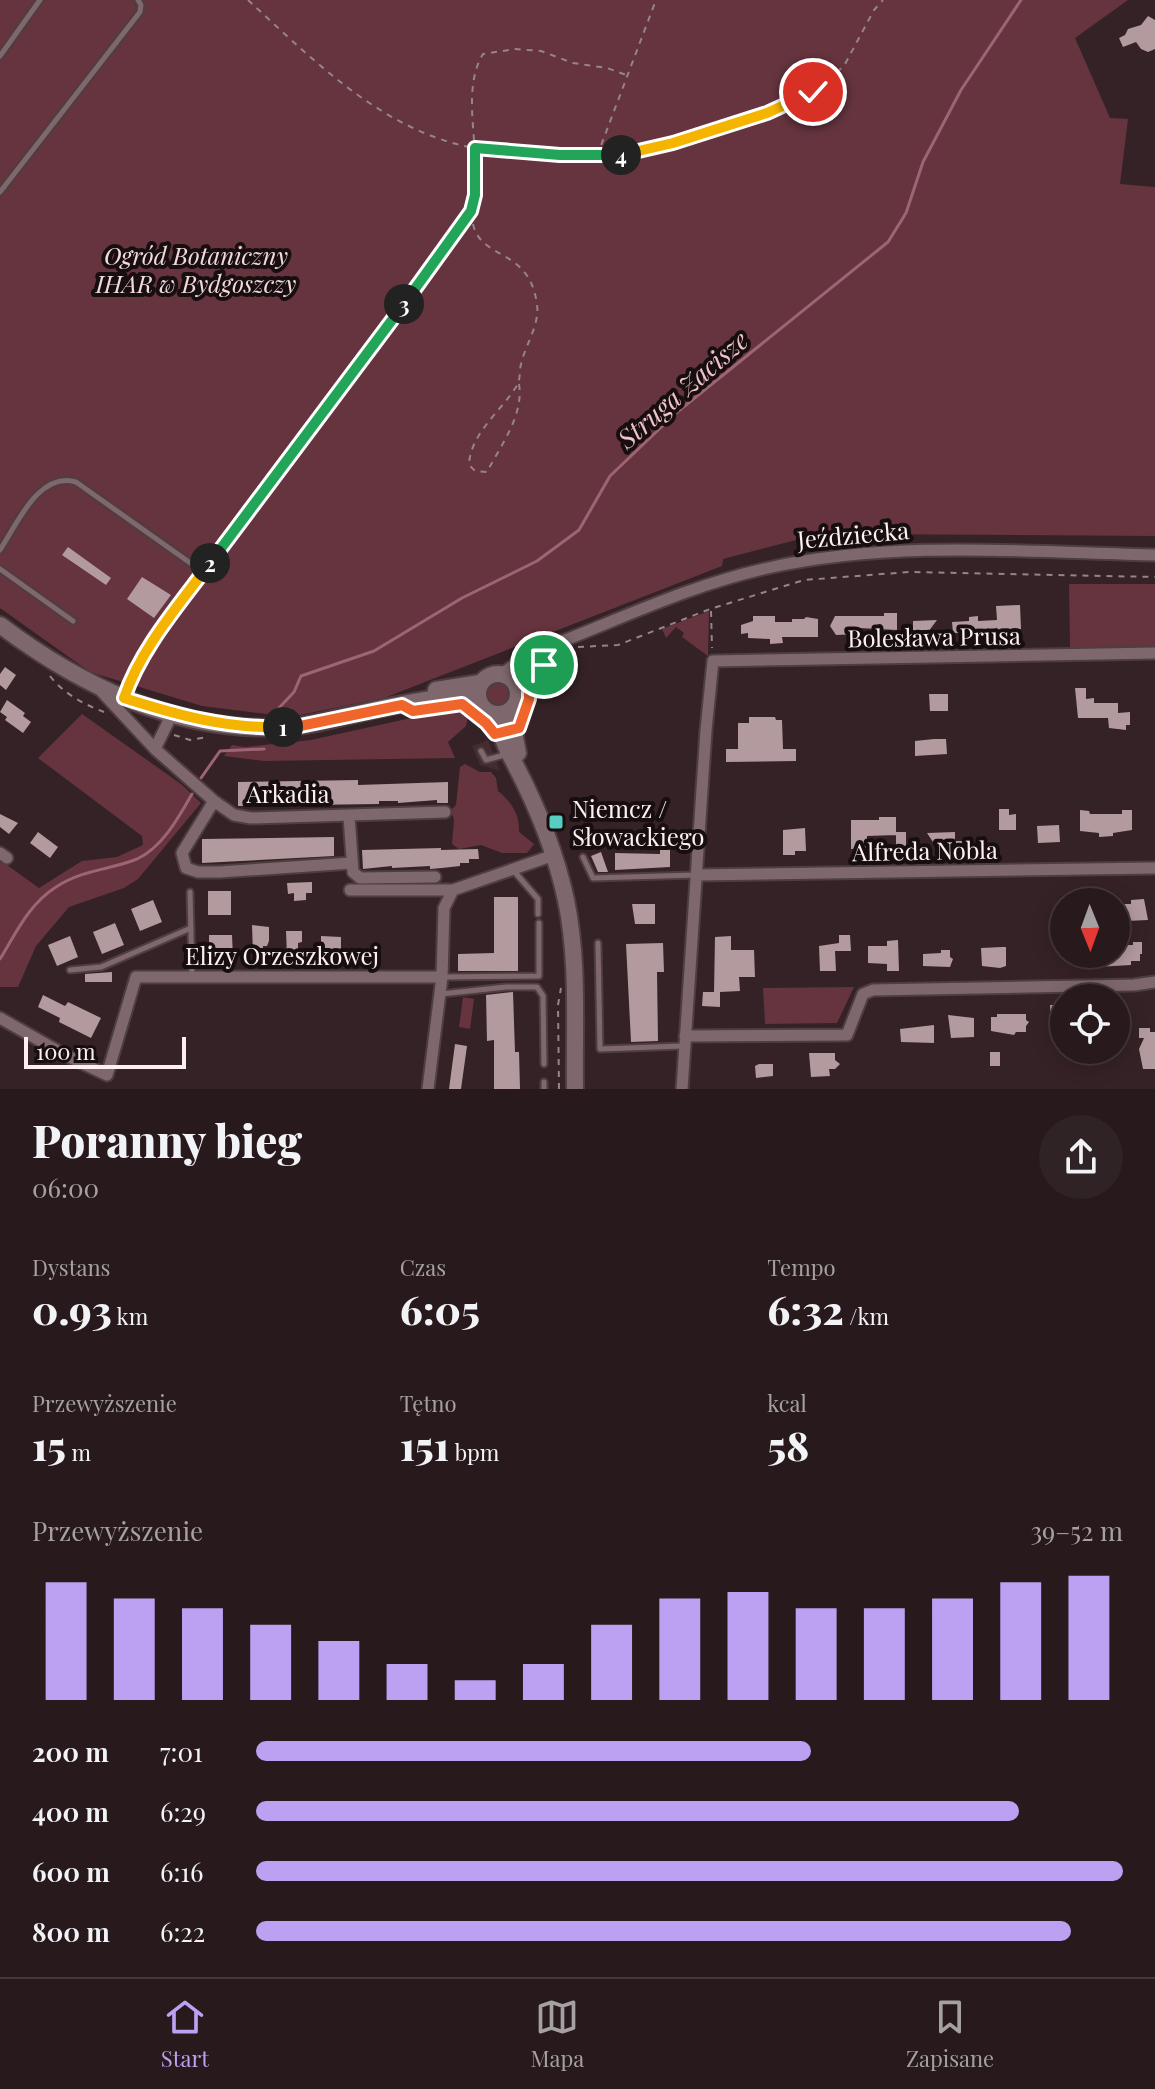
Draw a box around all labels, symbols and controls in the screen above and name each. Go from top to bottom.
pin [779,58,847,126]
icon: check [791,70,835,114]
pin: 4 [601,135,641,175]
text: 4 [615,140,627,170]
park label: Ogród Botaniczny IHAR w Bydgoszczy [95,239,296,299]
pin: 3 [384,284,424,324]
text: 3 [399,289,409,319]
water label: Struga Zacisze [608,322,755,456]
street label: Jeździecka [795,513,910,555]
pin: 2 [190,543,230,583]
text: 2 [204,548,216,578]
street label: Bolesława Prusa [847,618,1021,654]
pin [510,631,578,699]
icon: arrive [522,643,566,687]
pin: 1 [263,707,303,747]
text: 1 [279,712,287,742]
street label: Arkadia [245,777,330,809]
place label: Niemcz / Słowackiego [572,792,704,852]
marker: Niemcz / Słowackiego [547,813,565,831]
street label: Alfreda Nobla [851,833,998,867]
north arrow [1050,888,1130,968]
map controls [1050,888,1130,1064]
street label: Elizy Orzeszkowej [185,939,379,971]
button: locate [1050,984,1130,1064]
scale bar [24,1033,186,1069]
text: 100 m [36,1036,96,1066]
text: Poranny bieg [32,1110,302,1169]
button: share [1039,1115,1123,1199]
text: 06:00 [32,1170,99,1205]
text: Dystans [32,1252,110,1282]
text: Czas [400,1252,446,1282]
text: Tempo [767,1252,836,1282]
text: 0.93 [32,1282,112,1335]
text: 6:05 [400,1282,480,1335]
text: 6:32 [767,1282,844,1335]
text: km [112,1301,148,1331]
text: /km [844,1301,889,1331]
text: Przewyższenie [32,1388,177,1418]
text: Tętno [400,1388,456,1418]
text: kcal [767,1388,807,1418]
text: 15 [32,1418,66,1471]
text: 151 [400,1418,449,1471]
text: 58 [767,1418,809,1471]
text: m [66,1437,91,1467]
text: bpm [449,1437,499,1467]
text: Przewyższenie [32,1513,203,1548]
text: 39–52 m [1030,1513,1123,1548]
text: 200 m [32,1734,109,1769]
text: 7:01 [160,1734,203,1769]
text: 400 m [32,1794,109,1829]
text: 6:29 [160,1794,206,1829]
text: 600 m [32,1854,110,1889]
text: 6:16 [160,1854,203,1889]
text: 800 m [32,1914,110,1949]
text: 6:22 [160,1914,205,1949]
tab: Start [161,1995,209,2073]
tab: Mapa [531,1995,584,2073]
tab: Zapisane [906,1995,994,2073]

